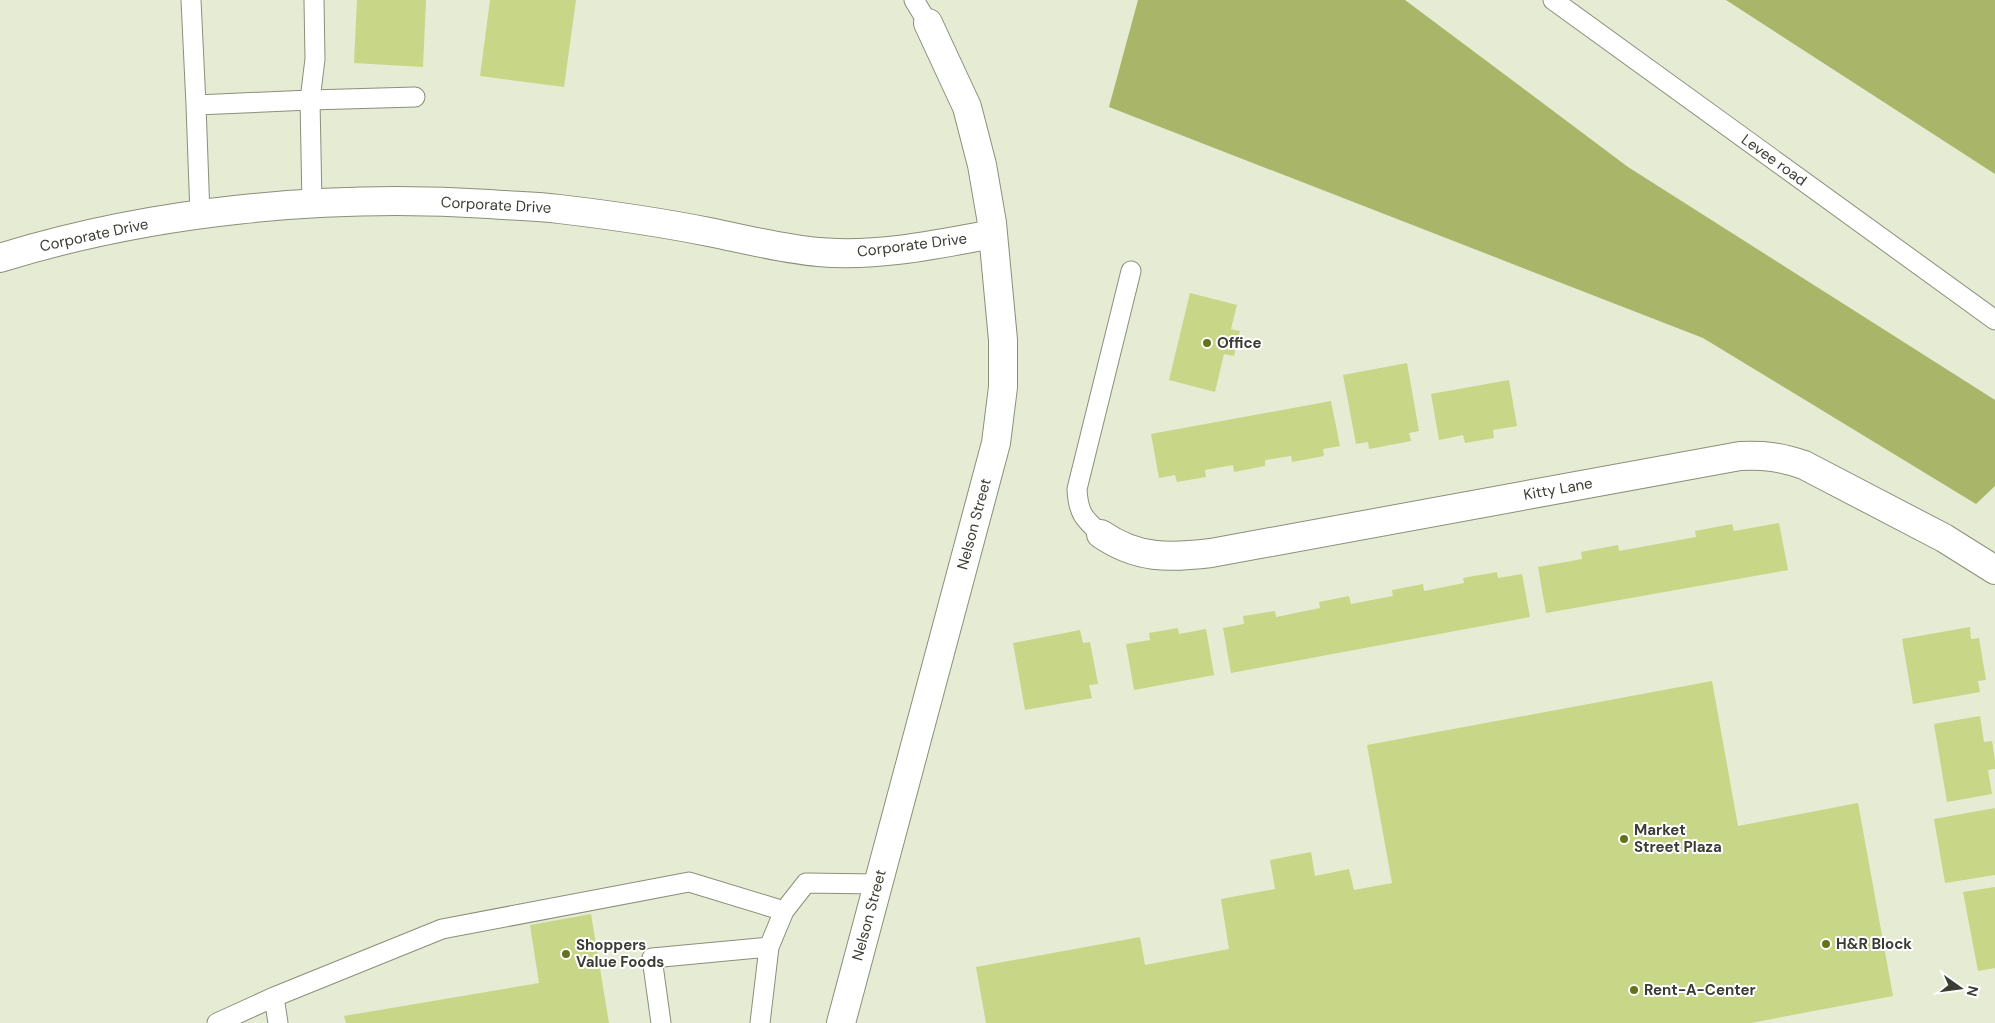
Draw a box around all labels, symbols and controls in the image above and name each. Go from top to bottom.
street label: Levee road [1737,130,1811,190]
street label: Corporate Drive [440,192,552,218]
street label: Corporate Drive [38,214,150,256]
street label: Corporate Drive [856,228,968,262]
place label: Office [1217,333,1262,353]
marker: Office [1201,337,1213,349]
street label: Kitty Lane [1522,473,1594,505]
street label: Nelson Street [952,476,996,572]
place label: Market Street Plaza [1634,820,1722,857]
marker: Market Street Plaza [1618,833,1630,845]
street label: Nelson Street [847,867,891,963]
place label: H&R Block [1836,934,1912,954]
place label: Shoppers Value Foods [576,935,664,972]
marker: H&R Block [1820,938,1832,950]
marker: Shoppers Value Foods [560,948,572,960]
north arrow [1935,963,1985,1013]
place label: Rent-A-Center [1644,980,1756,1000]
marker: Rent-A-Center [1628,984,1640,996]
text: N [1963,984,1983,998]

